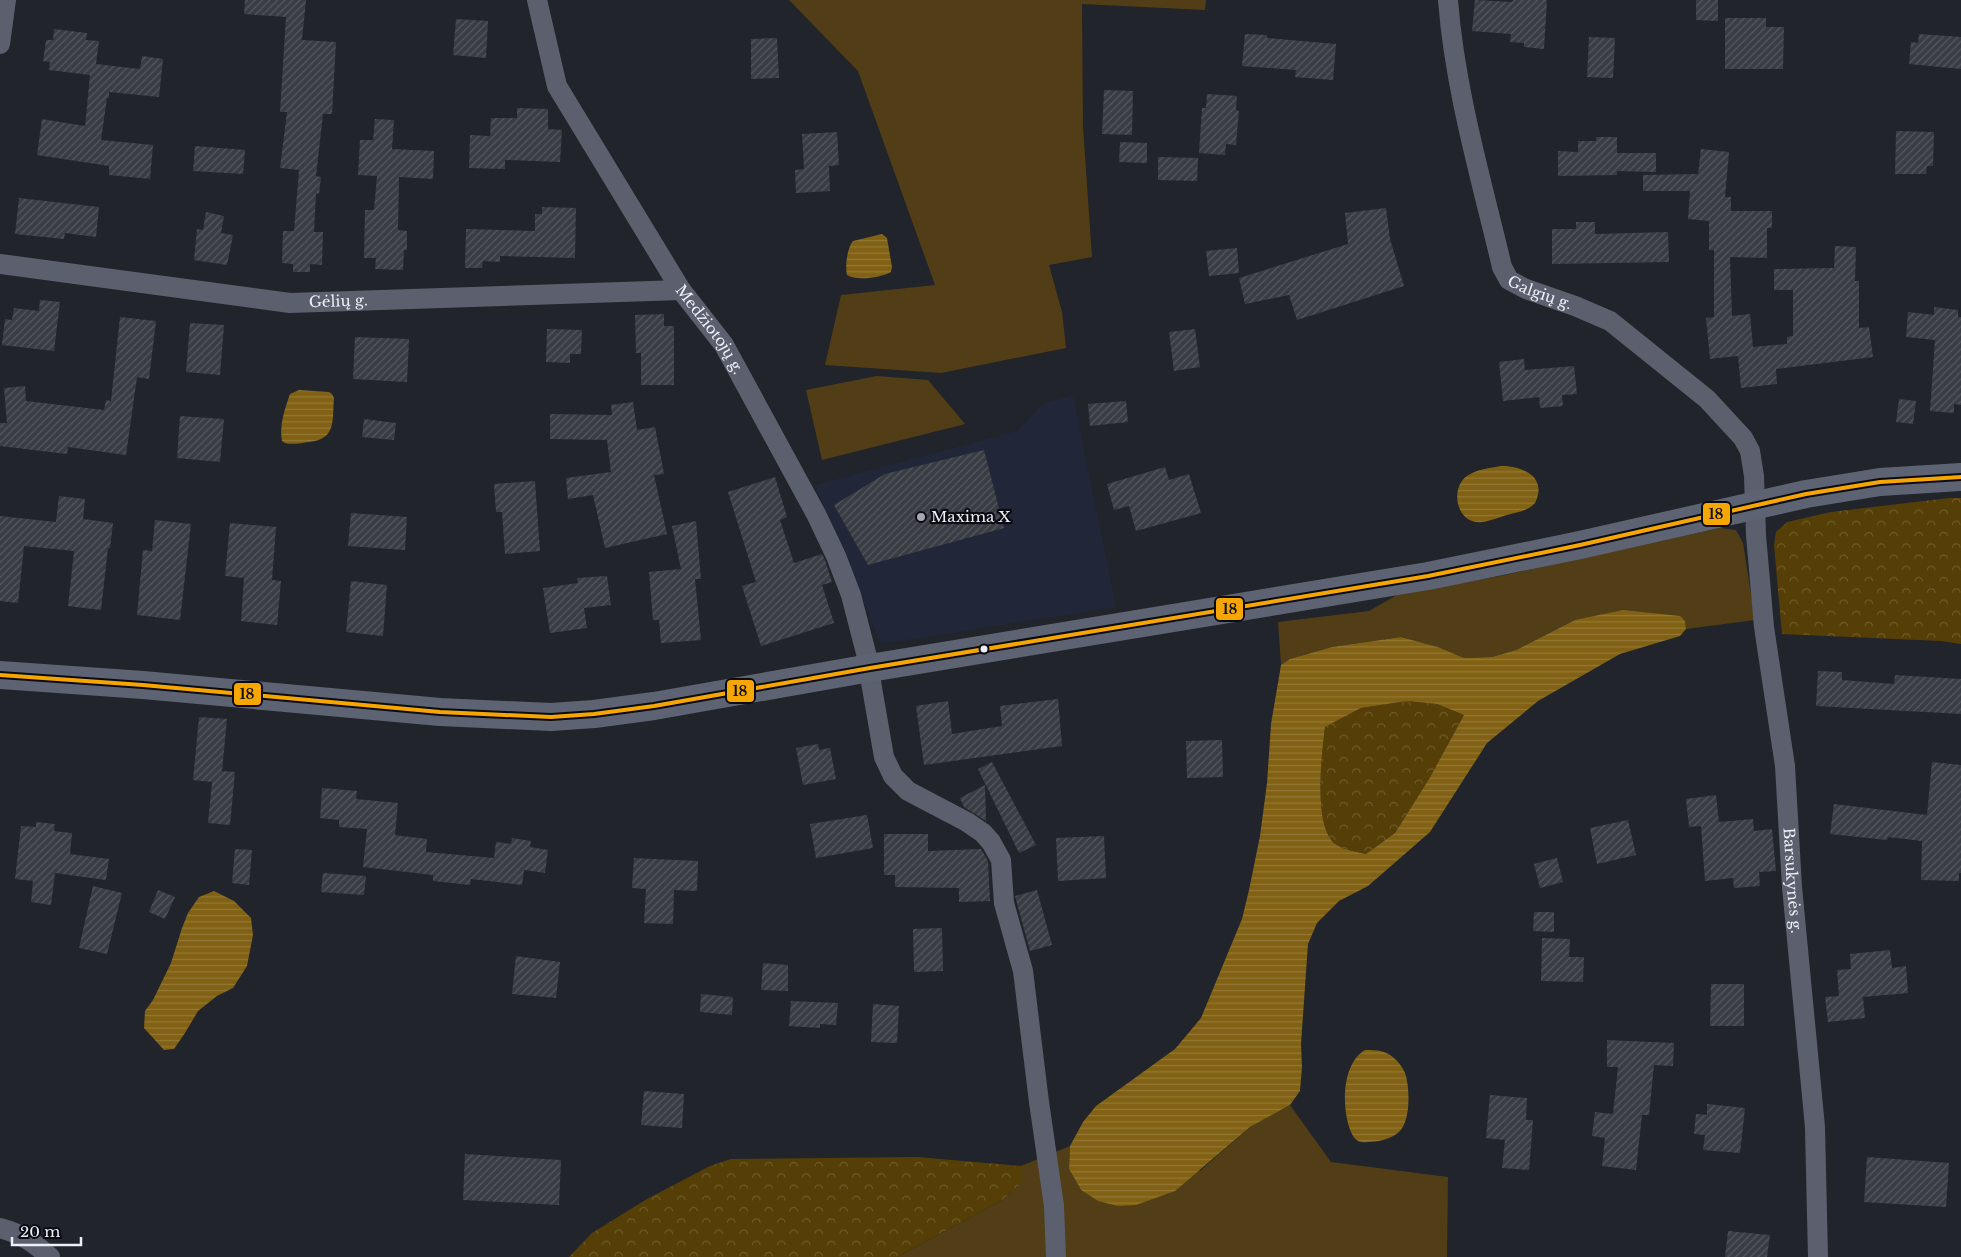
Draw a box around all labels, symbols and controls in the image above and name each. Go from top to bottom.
street label: Galgių g. [1504,271,1575,313]
street label: Medžiotojų g. [672,281,748,377]
street label: Gėlių g. [309,290,368,311]
line badge: 18 [1702,502,1731,526]
text: 18 [1709,505,1724,523]
place label: Maxima X [931,507,1011,526]
marker: Maxima X [915,511,927,523]
line badge: 18 [1215,597,1244,621]
text: 18 [1223,600,1238,618]
unlabelled marker [979,644,989,654]
line badge: 18 [726,679,755,703]
line badge: 18 [233,682,262,706]
text: 18 [733,682,748,700]
text: 18 [240,685,255,703]
street label: Barsukynės g. [1780,827,1806,934]
scale bar [12,1214,81,1246]
text: 20 m [20,1222,60,1241]

